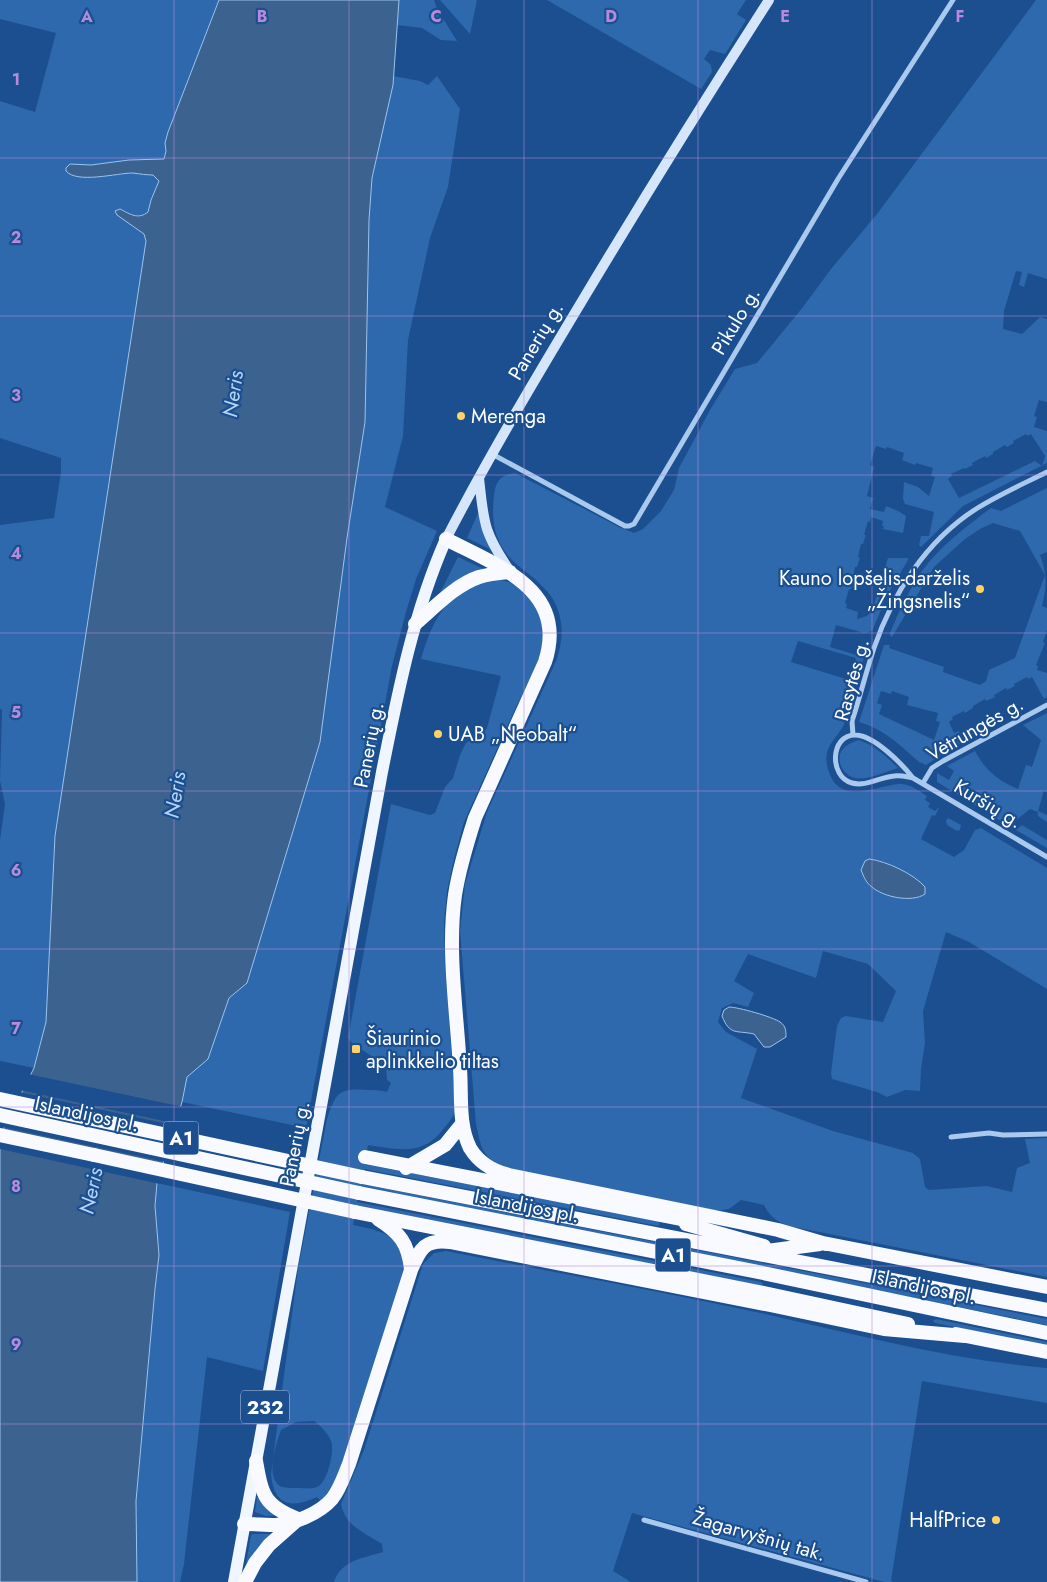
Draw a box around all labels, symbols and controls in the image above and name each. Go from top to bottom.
text: A [80,5,93,28]
text: B [257,5,267,28]
text: C [430,5,442,28]
text: D [605,5,617,28]
text: E [780,5,790,28]
text: F [956,5,964,28]
text: 1 [12,68,20,91]
text: 2 [11,226,21,249]
street label: Pikulo g. [704,282,768,360]
street label: Panerių g. [501,296,571,386]
water label: Neris [215,368,251,419]
text: 3 [11,384,21,407]
place label: Merenga [471,402,546,431]
marker: Merenga [455,410,467,422]
text: 4 [10,542,22,565]
place label: Kauno lopšelis-darželis „Žingsnelis“ [779,564,970,616]
marker: Kauno lopšelis-darželis „Žingsnelis“ [974,583,986,595]
street label: Rasytės g. [827,636,877,724]
street label: Vėtrungės g. [921,690,1029,768]
street label: Panerių g. [346,700,392,790]
text: 5 [11,701,21,724]
place label: UAB „Neobalt“ [448,720,577,749]
marker: UAB „Neobalt“ [432,728,444,740]
water label: Neris [157,769,194,820]
street label: Kuršių g. [948,772,1028,836]
text: 6 [11,859,21,882]
text: 7 [11,1017,21,1040]
place label: Šiaurinio aplinkkelio tiltas [366,1024,499,1076]
marker: Šiaurinio aplinkkelio tiltas [350,1043,362,1055]
street label: Islandijos pl. [32,1089,142,1139]
street label: Panerių g. [272,1099,318,1189]
road number: A1 [164,1122,198,1154]
water label: Neris [71,1164,111,1217]
text: 8 [11,1175,21,1198]
street label: Islandijos pl. [472,1182,582,1230]
road number: A1 [656,1238,690,1272]
street label: Islandijos pl. [869,1262,979,1312]
text: 9 [11,1333,21,1356]
road number: 232 [241,1390,289,1424]
street label: Žagarvyšnių tak. [689,1503,829,1569]
place label: HalfPrice [909,1506,986,1535]
marker: HalfPrice [990,1514,1002,1526]

